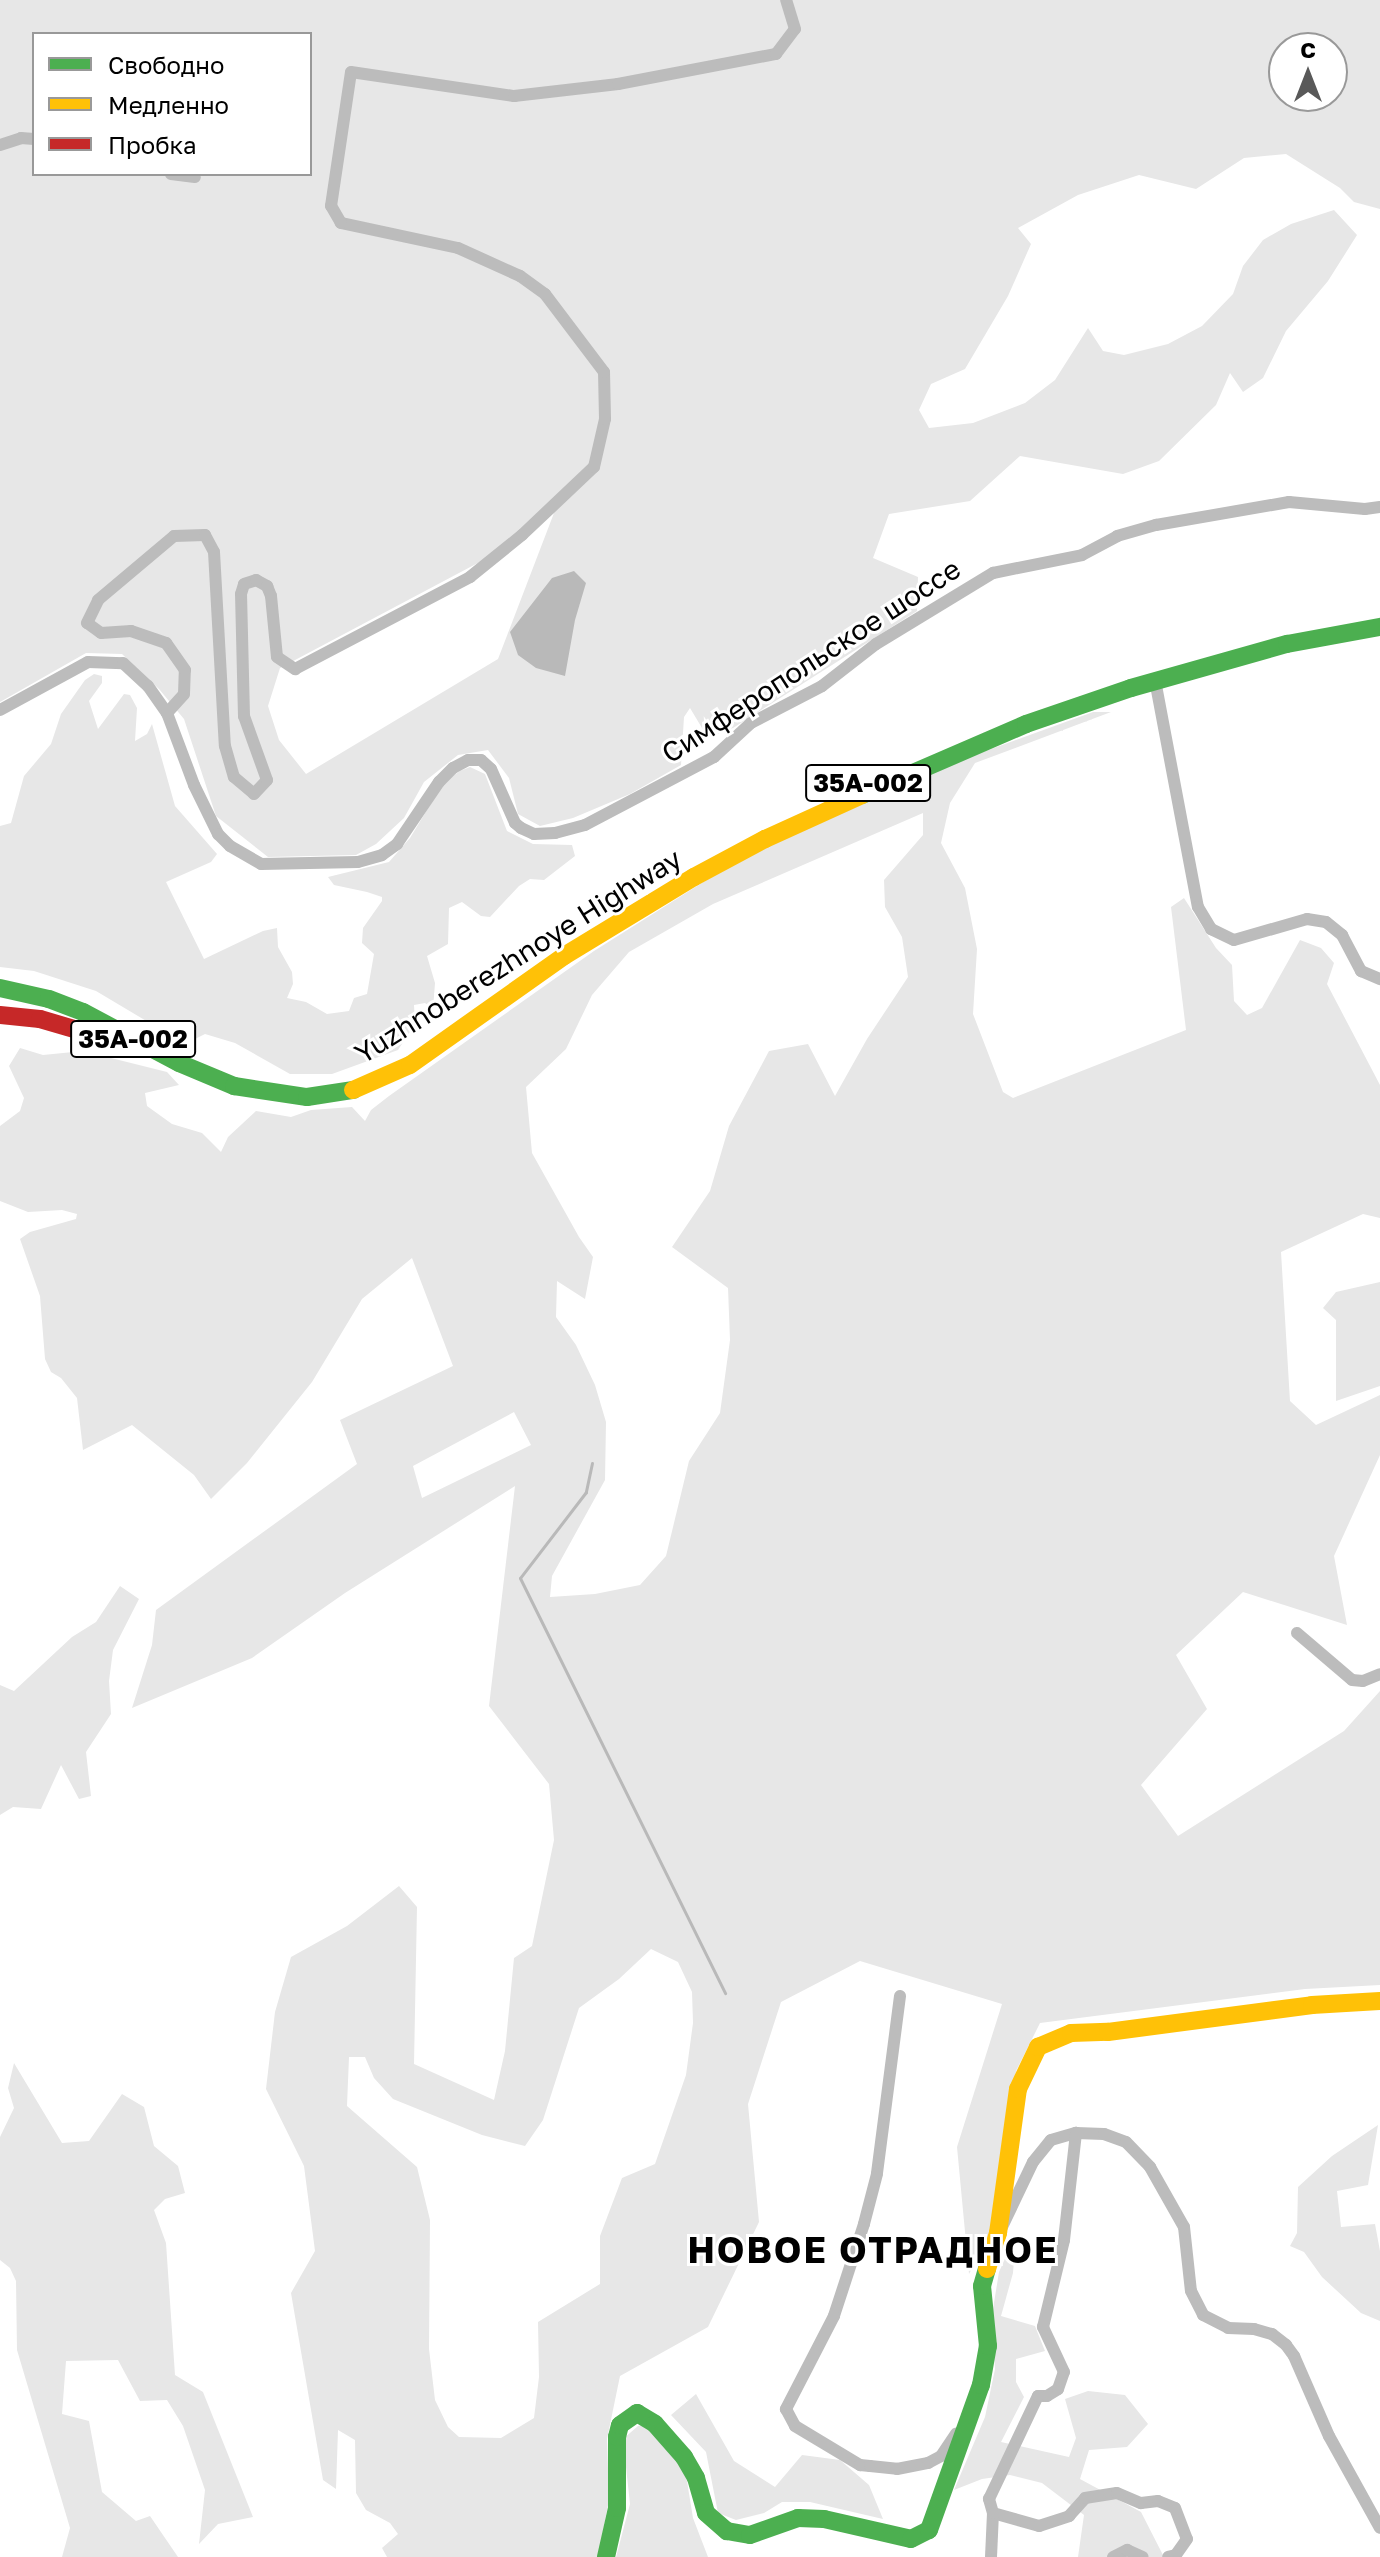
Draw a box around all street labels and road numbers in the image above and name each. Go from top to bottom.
street label: Симферопольское шоссе [655,552,967,770]
road number: 35А-002 [804,761,932,805]
street label: Yuzhnoberezhnoye Highway [349,842,687,1070]
road number: 35А-002 [69,1017,197,1061]

